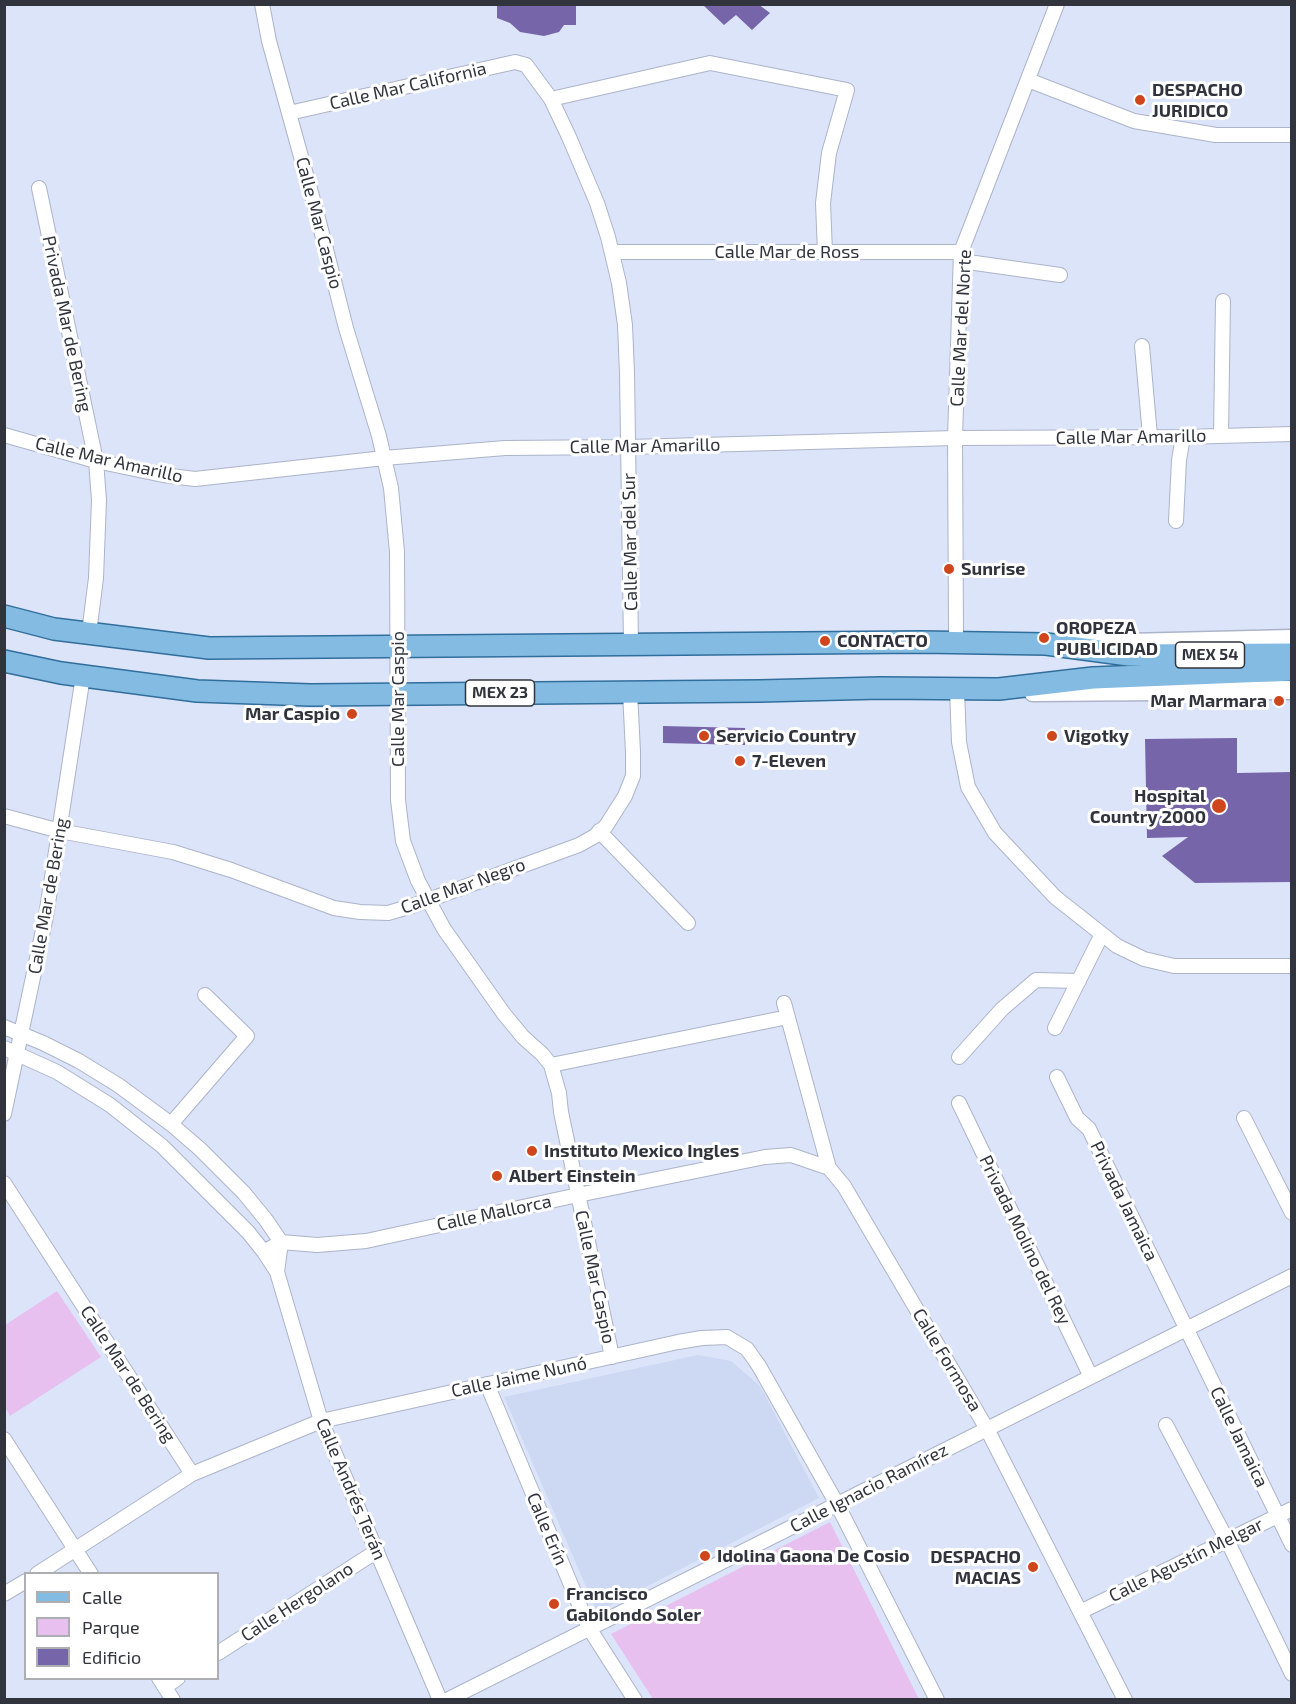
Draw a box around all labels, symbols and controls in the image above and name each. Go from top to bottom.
street label: Calle Mar California [327,57,489,115]
place label: DESPACHO JURIDICO [1152,79,1243,122]
marker: DESPACHO JURIDICO [1133,93,1147,107]
street label: Calle Mar Caspio [291,155,347,291]
street label: Privada Mar de Bering [38,234,96,414]
street label: Calle Mar de Ross [715,241,859,263]
street label: Calle Mar del Norte [946,249,976,407]
street label: Calle Mar Amarillo [1055,425,1207,449]
street label: Calle Mar Amarillo [33,433,185,487]
street label: Calle Mar Amarillo [569,434,721,458]
street label: Calle Mar del Sur [618,473,642,611]
place label: Sunrise [961,558,1025,580]
marker: Sunrise [942,562,956,576]
place label: OROPEZA PUBLICIDAD [1056,617,1158,660]
place label: CONTACTO [837,630,928,652]
street label: Calle Mar Caspio [387,631,409,767]
marker: OROPEZA PUBLICIDAD [1037,631,1051,645]
marker: CONTACTO [818,634,832,648]
road number: MEX 54 [1176,642,1244,668]
road number: MEX 23 [466,680,534,706]
place label: Mar Marmara [1150,690,1267,712]
marker: Mar Marmara [1272,694,1286,708]
place label: Mar Caspio [245,703,340,725]
marker: Mar Caspio [345,707,359,721]
place label: Servicio Country [716,725,856,747]
place label: Vigotky [1064,725,1129,747]
marker: Servicio Country [697,729,711,743]
marker: Vigotky [1045,729,1059,743]
place label: 7-Eleven [752,750,826,772]
marker: 7-Eleven [733,754,747,768]
place label: Hospital Country 2000 [1090,785,1206,828]
marker: Hospital Country 2000 [1210,797,1228,815]
street label: Calle Mar de Bering [24,816,72,976]
street label: Calle Mar Negro [398,853,528,919]
street label: Privada Jamaica [1086,1138,1162,1264]
place label: Instituto Mexico Ingles [544,1140,739,1162]
marker: Instituto Mexico Ingles [525,1144,539,1158]
street label: Privada Molino del Rey [975,1152,1075,1328]
place label: Albert Einstein [509,1165,636,1187]
marker: Albert Einstein [490,1169,504,1183]
street label: Calle Mallorca [435,1190,553,1236]
street label: Calle Mar Caspio [570,1208,620,1346]
street label: Calle Mar de Bering [76,1302,180,1446]
street label: Calle Formosa [908,1305,986,1415]
street label: Calle Jaime Nunó [449,1352,589,1402]
street label: Calle Jamaica [1205,1383,1273,1491]
street label: Calle Andrés Terán [311,1415,391,1563]
street label: Calle Ignacio Ramírez [786,1439,952,1537]
street label: Calle Erín [522,1489,572,1569]
street label: Calle Agustín Melgar [1105,1513,1267,1607]
place label: Idolina Gaona De Cosio [717,1545,910,1567]
place label: DESPACHO MACIAS [930,1546,1021,1588]
marker: Idolina Gaona De Cosio [698,1549,712,1563]
street label: Calle Hergolano [237,1558,357,1646]
marker: DESPACHO MACIAS [1026,1560,1040,1574]
legend [24,1572,219,1680]
place label: Francisco Gabilondo Soler [566,1583,701,1626]
text: Calle [82,1586,123,1608]
marker: Francisco Gabilondo Soler [547,1597,561,1611]
text: Parque [82,1616,140,1638]
text: Edificio [82,1646,141,1668]

